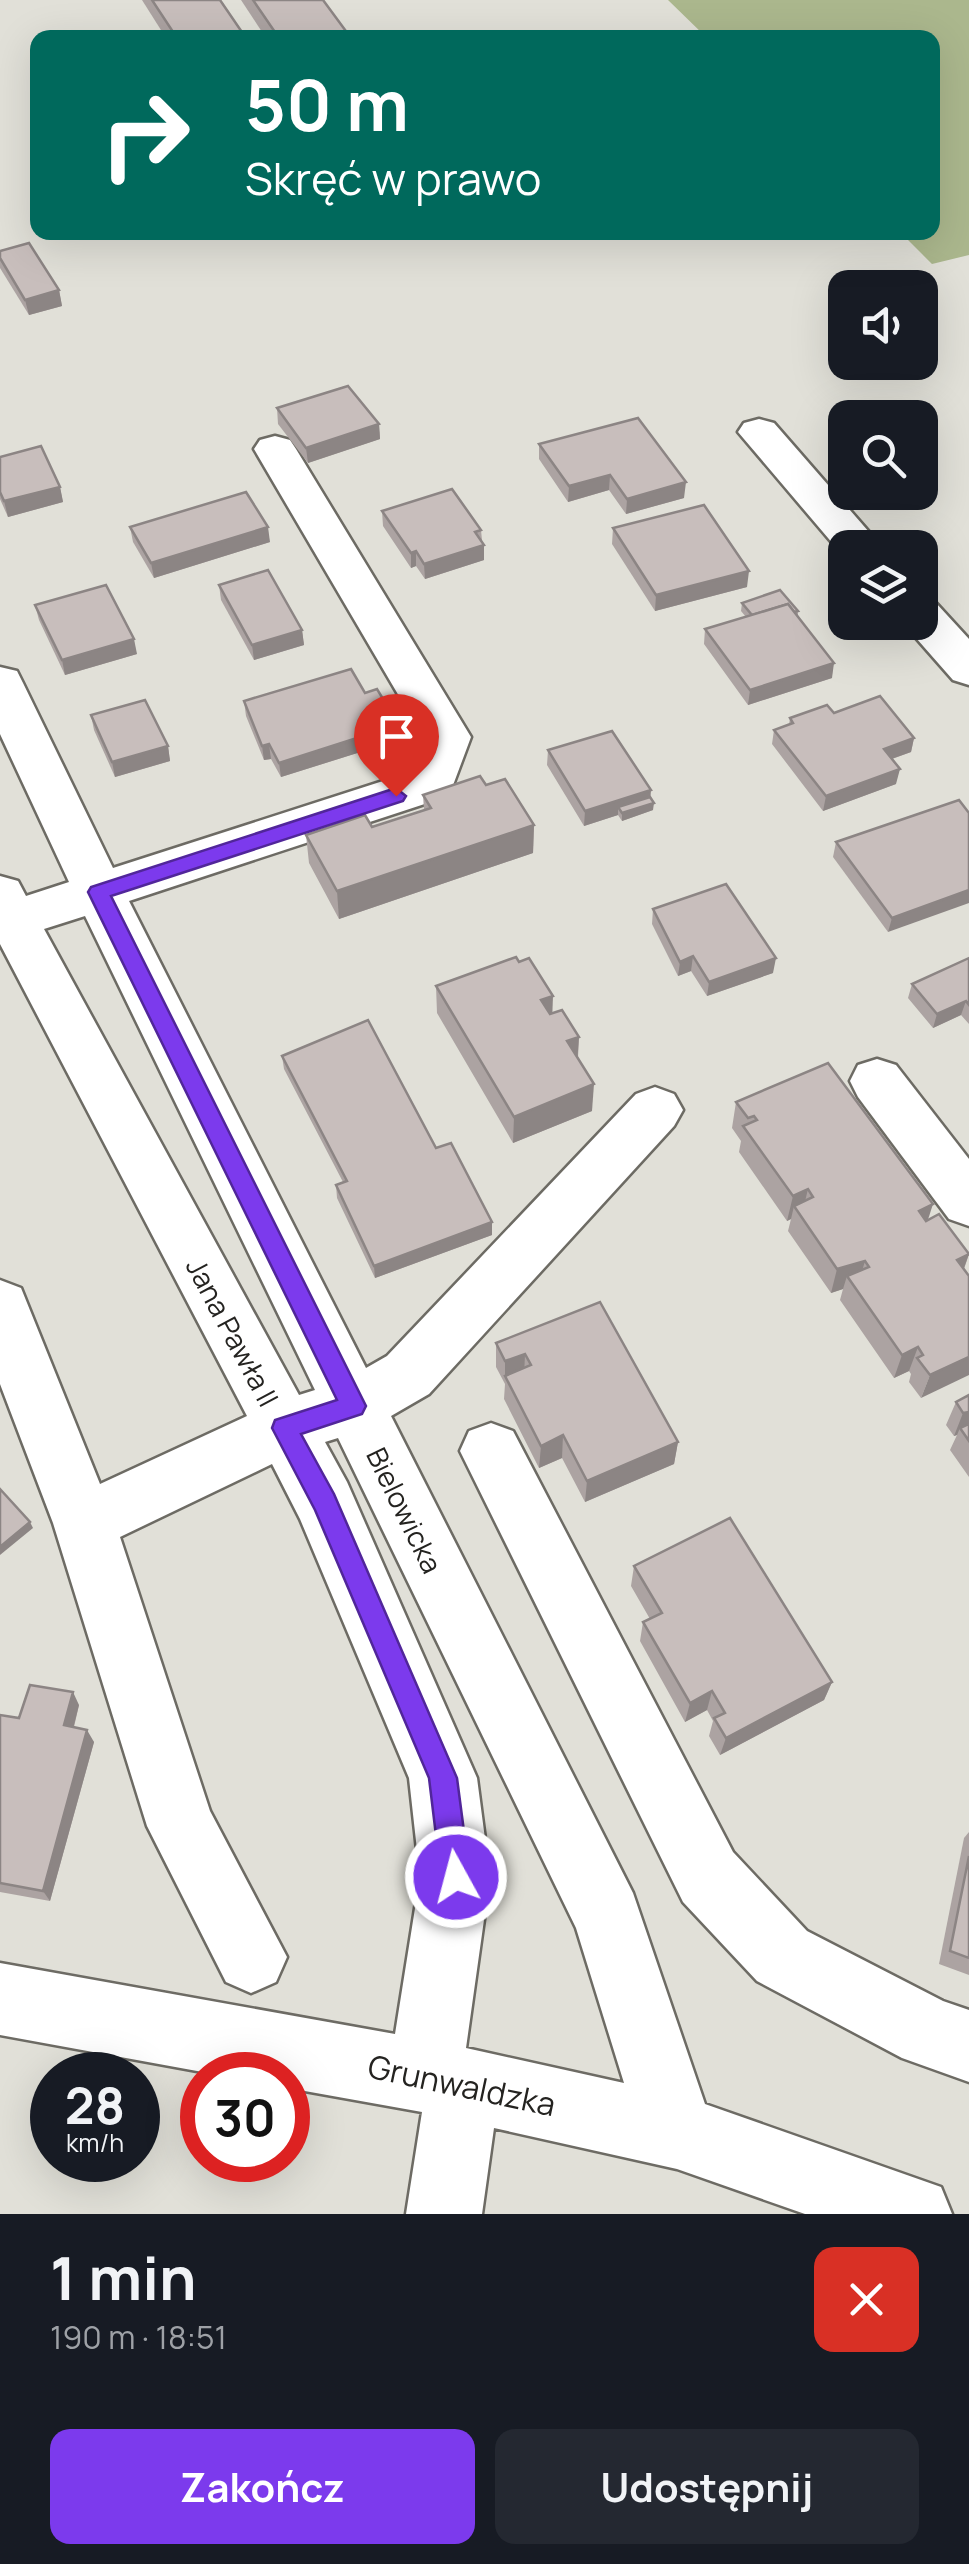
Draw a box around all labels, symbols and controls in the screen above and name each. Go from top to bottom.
text: 50 m [245,56,409,152]
icon: right [80,70,210,200]
text: Skręć w prawo [245,147,541,209]
map controls [828,270,938,640]
button: sound [828,270,938,380]
button: search [828,400,938,510]
button: layers [828,530,938,640]
pin [354,694,439,797]
icon: arrive [369,709,424,764]
street label: Jana Pawła II [178,1251,288,1413]
street label: Bielowicka [358,1441,452,1579]
position arrow [404,1825,508,1929]
street label: Grunwaldzka [364,2044,560,2126]
speed limit sign: 30 [180,2052,310,2182]
text: 28 [65,2071,125,2139]
text: km/h [66,2125,124,2160]
text: 1 min [50,2236,197,2318]
button: close [814,2247,919,2352]
text: 190 m · 18:51 [50,2315,227,2359]
button: Zakończ [50,2429,475,2544]
button: Udostępnij [495,2429,919,2544]

